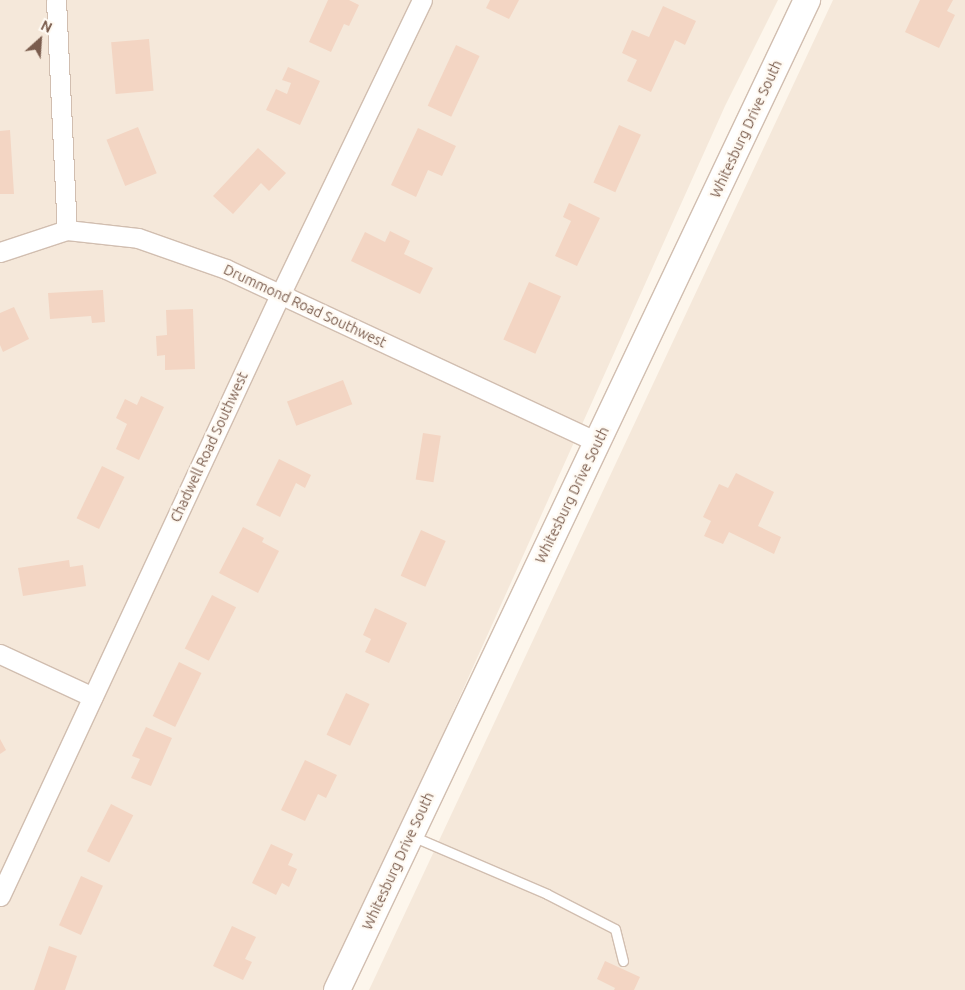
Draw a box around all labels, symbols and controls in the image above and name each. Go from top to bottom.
north arrow [15,15,65,65]
text: N [38,17,55,36]
street label: Whitesburg Drive South [707,58,785,200]
street label: Drummond Road Southwest [221,261,389,351]
street label: Chadwell Road Southwest [167,369,251,525]
street label: Whitesburg Drive South [532,424,612,566]
street label: Whitesburg Drive South [359,790,437,932]

